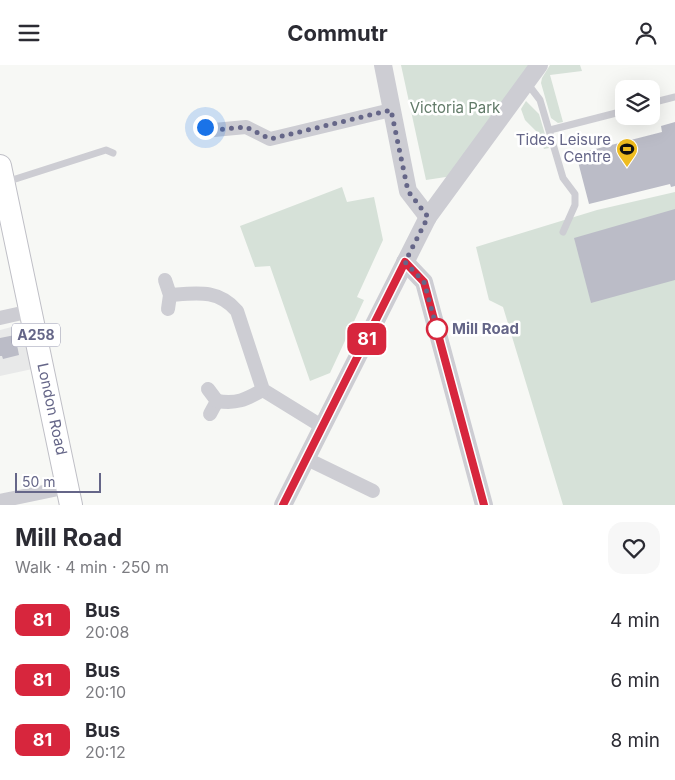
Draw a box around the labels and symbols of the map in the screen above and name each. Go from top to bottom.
park label: Victoria Park [410,98,501,117]
your location [193,115,218,140]
place label: Tides Leisure Centre [516,130,611,166]
sports icon: Tides Leisure Centre [615,137,639,168]
marker: Mill Road [426,318,448,340]
place label: Mill Road [452,319,519,338]
road number: A258 [12,323,60,347]
line badge: 81 [344,323,390,355]
street label: London Road [33,361,72,457]
scale bar [15,470,101,493]

